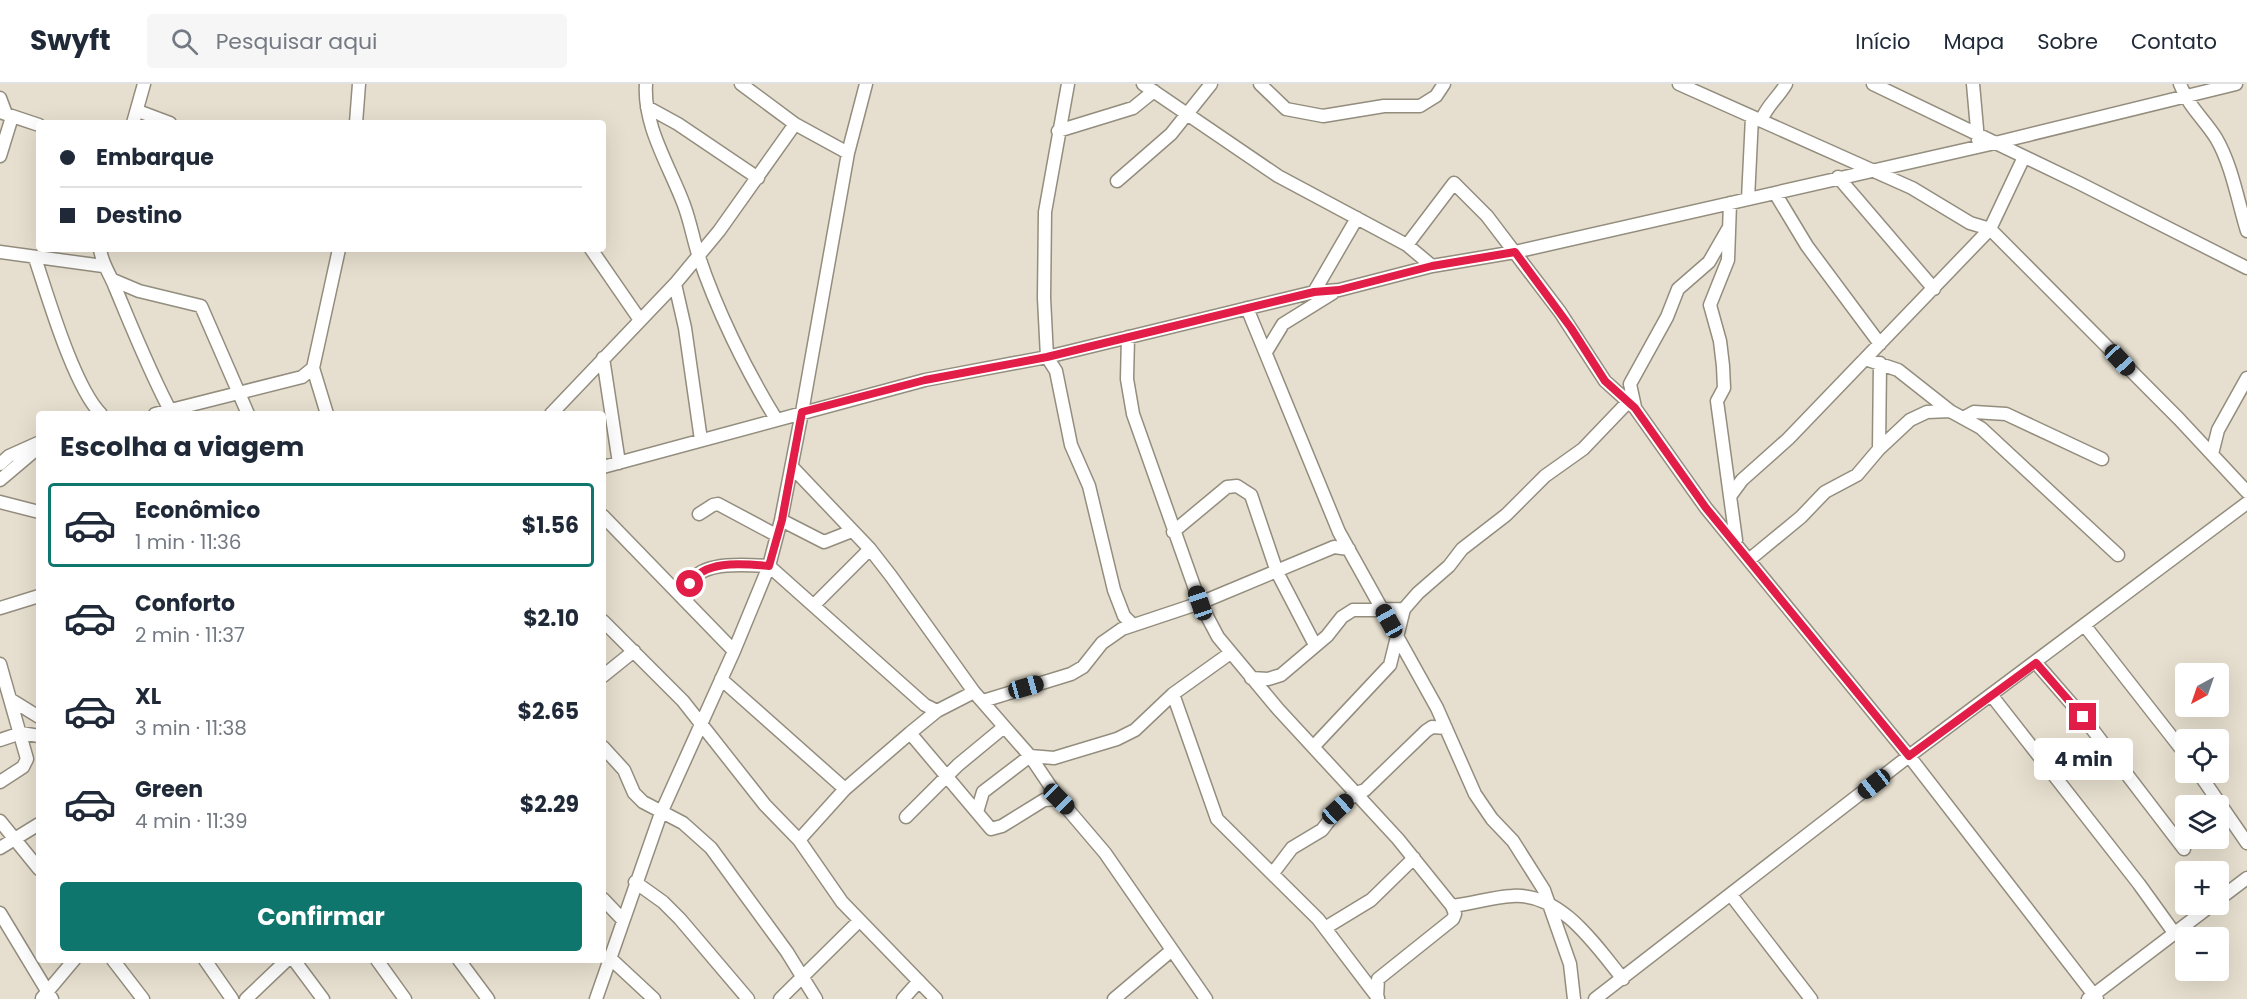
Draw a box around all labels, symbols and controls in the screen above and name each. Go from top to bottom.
search box [147,14,567,68]
text: Swyft [30,21,111,60]
icon: search [168,25,201,58]
text: Pesquisar aqui [216,26,378,57]
text: Início [1855,27,1910,56]
text: Mapa [1943,27,2004,56]
text: Sobre [2037,27,2098,56]
text: Contato [2131,27,2217,56]
text: Embarque [96,142,214,173]
text: Destino [96,200,182,231]
car [2101,341,2139,379]
text: Escolha a viagem [60,428,304,465]
text: Econômico [135,495,260,526]
icon: car [63,498,117,552]
text: $1.56 [522,510,579,541]
text: 1 min · 11:36 [135,528,242,556]
route start [676,570,703,597]
car [1186,583,1214,623]
text: Conforto [135,588,235,619]
icon: car [63,591,117,645]
car [1372,601,1406,641]
text: $2.10 [523,603,579,634]
text: 2 min · 11:37 [135,621,245,649]
north arrow [2175,663,2229,717]
map controls [2175,663,2229,981]
car [1006,673,1046,701]
text: XL [135,681,161,712]
icon: car [63,684,117,738]
text: $2.65 [517,696,579,727]
route end [2069,703,2096,730]
text: 3 min · 11:38 [135,714,247,742]
button: locate [2175,729,2229,783]
callout: 4 min [2034,738,2132,780]
text: 4 min [2054,745,2113,773]
car [1854,766,1894,802]
text: Green [135,774,203,805]
icon: car [63,777,117,831]
car [1040,780,1078,818]
text: $2.29 [520,789,579,820]
car [1319,790,1357,828]
button: layers [2175,795,2229,849]
text: 4 min · 11:39 [135,807,248,835]
button: + [2175,861,2229,915]
button: Confirmar [60,882,582,951]
button: − [2175,927,2229,981]

